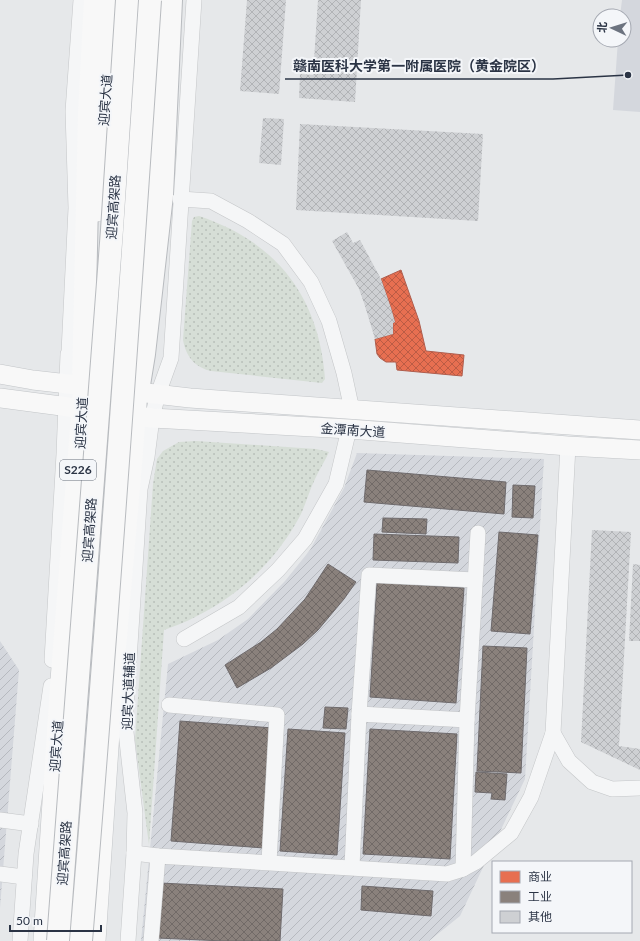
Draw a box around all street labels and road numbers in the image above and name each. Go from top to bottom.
street label: 迎宾大道 [95,73,115,127]
street label: 迎宾高架路 [103,174,123,240]
street label: 迎宾大道 [72,397,90,449]
street label: 金潭南大道 [320,420,386,440]
road number: S226 [60,460,96,480]
street label: 迎宾高架路 [79,497,99,563]
street label: 迎宾大道辅道 [119,652,137,730]
street label: 迎宾大道 [46,719,66,773]
street label: 迎宾高架路 [54,820,74,886]

